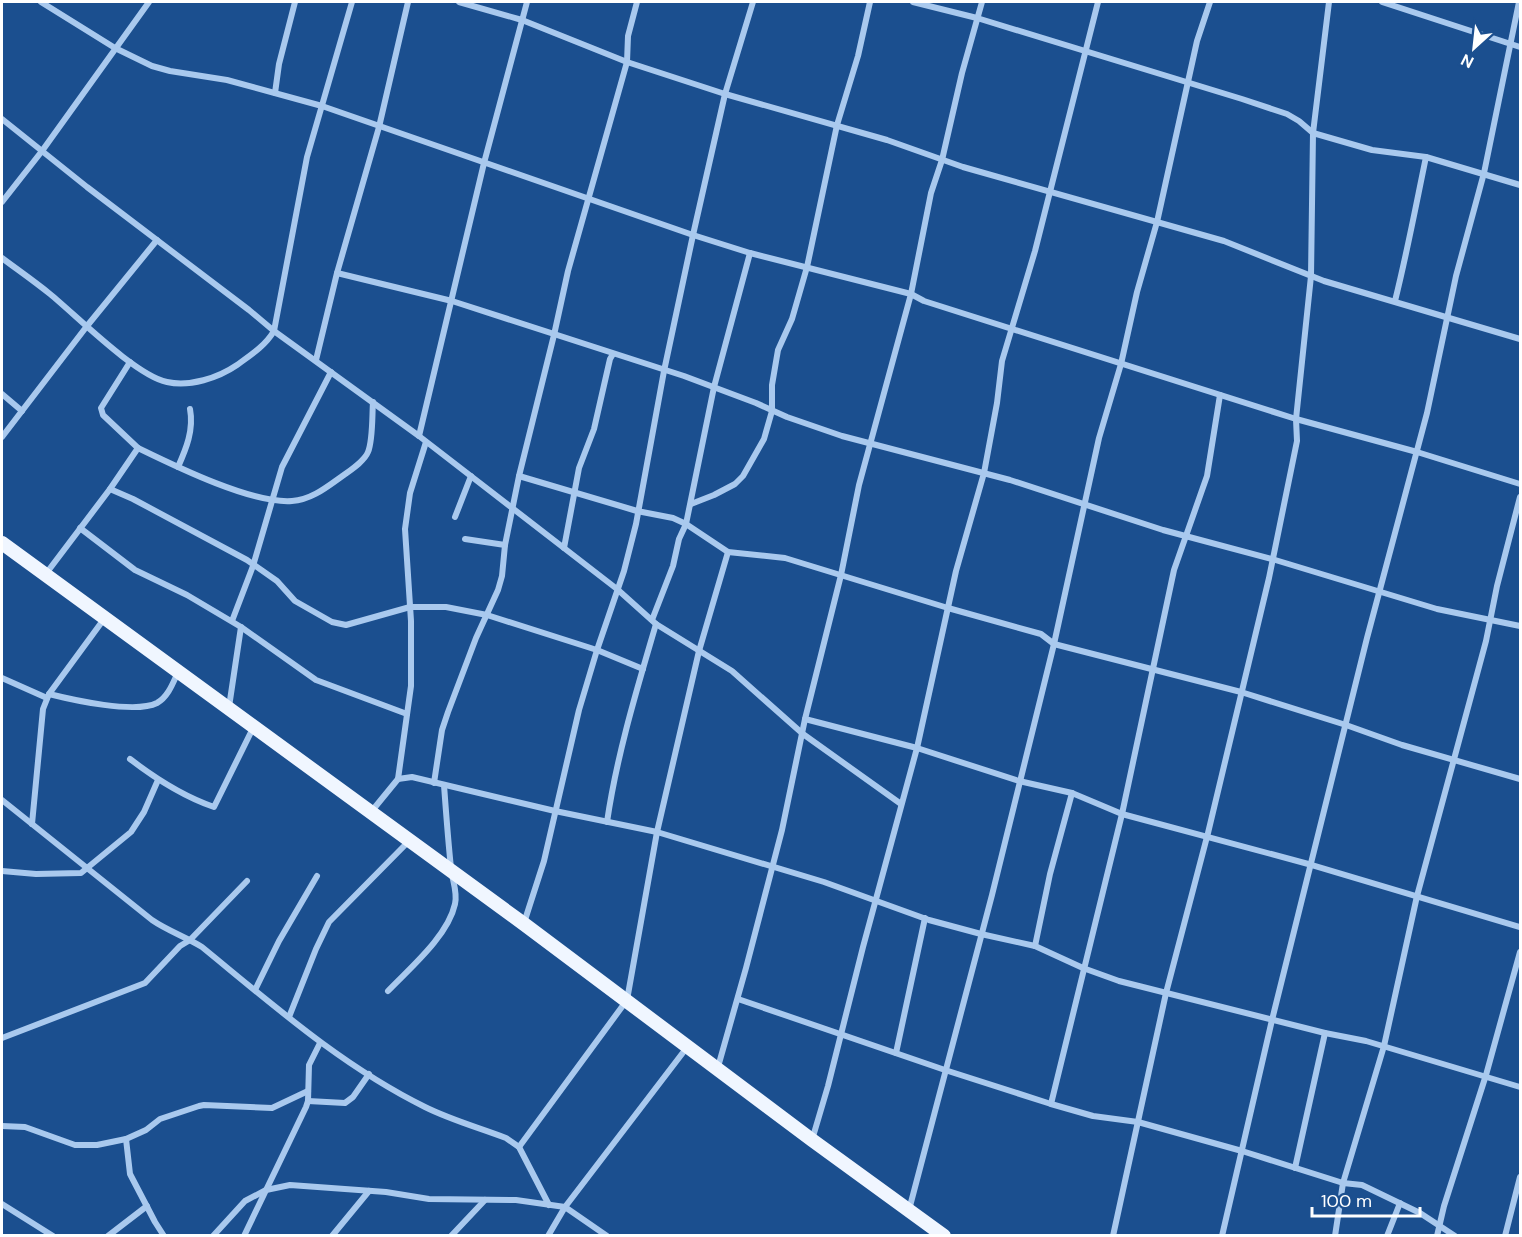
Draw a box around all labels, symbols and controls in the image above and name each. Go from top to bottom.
north arrow [1444,18,1504,78]
text: N [1457,49,1477,73]
scale bar [1312,1180,1420,1218]
text: 100 m [1321,1189,1372,1213]

